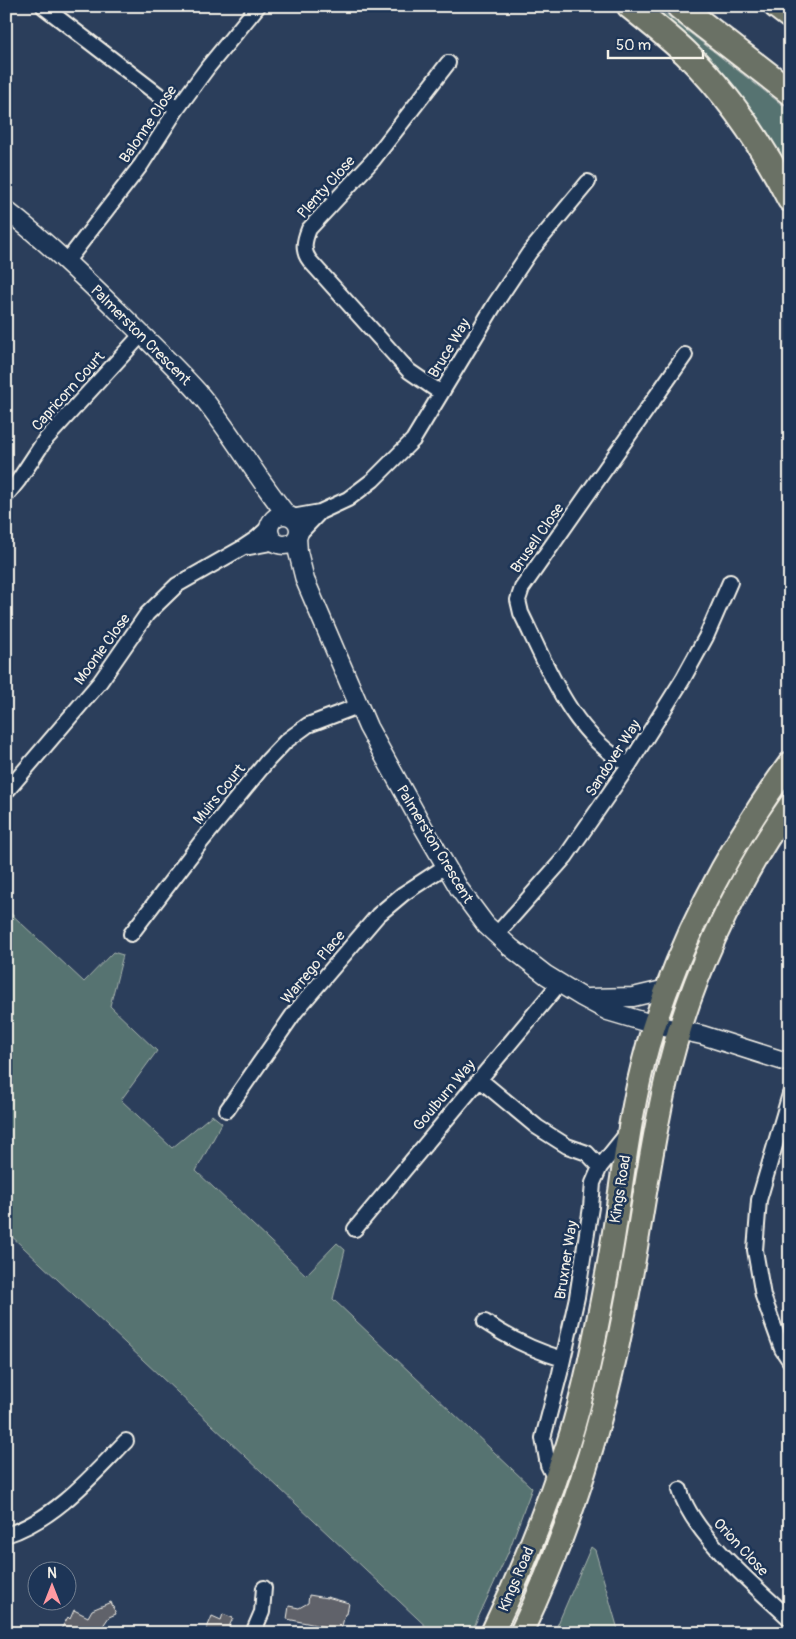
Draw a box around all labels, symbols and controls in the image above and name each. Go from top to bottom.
scale bar [608,28,704,60]
text: 50 m [616,36,651,55]
street label: Balonne Close [115,81,182,167]
street label: Plenty Close [293,152,360,223]
street label: Palmerston Crescent [86,281,195,390]
street label: Bruce Way [424,315,475,381]
street label: Capricorn Court [28,347,110,435]
street label: Brusell Close [506,499,569,577]
street label: Moonie Close [70,609,135,689]
street label: Sandover Way [582,716,646,800]
street label: Muirs Court [189,759,250,829]
street label: Palmerston Crescent [392,782,478,907]
street label: Warrego Place [277,926,350,1008]
street label: Goulburn Way [409,1055,480,1135]
street label: Kings Road [606,1154,635,1224]
street label: Bruxner Way [551,1219,582,1301]
street label: Orion Close [709,1514,773,1581]
street label: Kings Road [494,1544,539,1614]
north arrow [28,1562,78,1612]
text: N [47,1565,57,1582]

